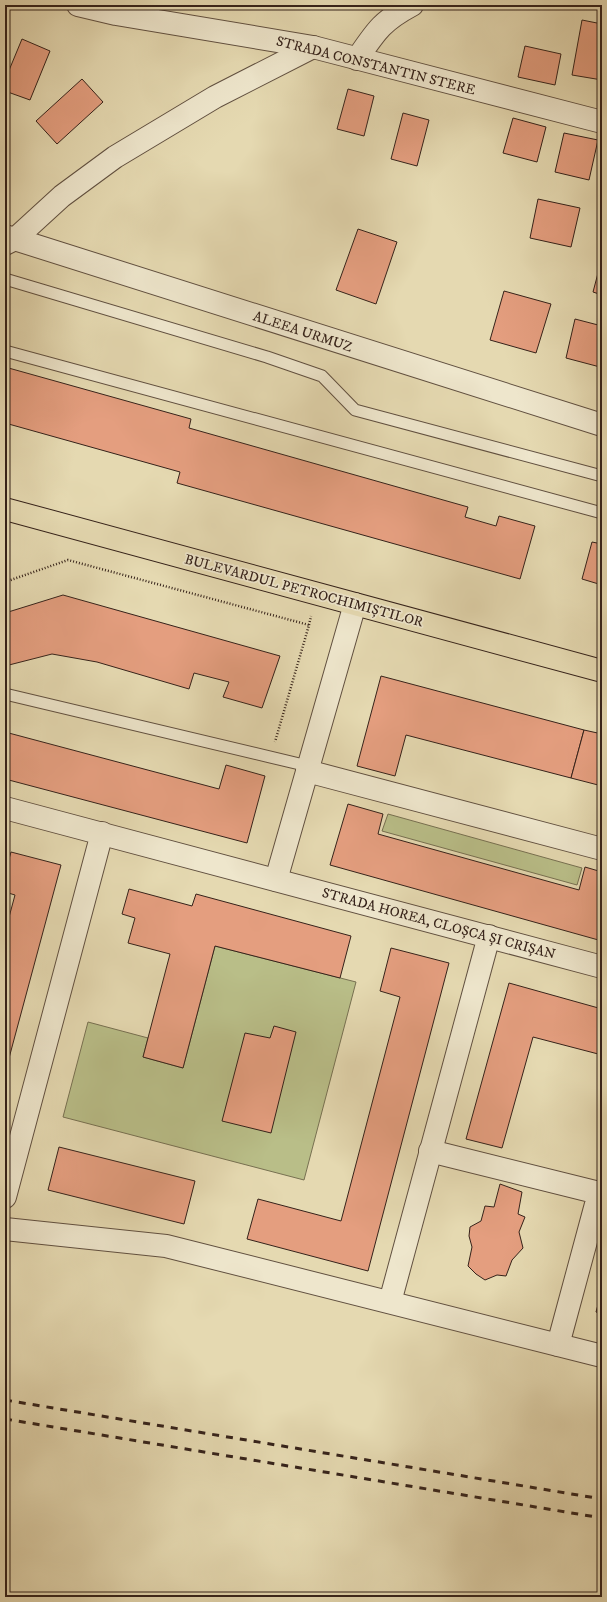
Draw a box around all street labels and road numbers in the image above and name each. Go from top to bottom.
street label: STRADA CONSTANTIN STERE [274,32,477,99]
street label: ALEEA URMUZ [251,307,355,357]
street label: BULEVARDUL PETROCHIMIȘTILOR [182,550,426,632]
street label: STRADA HOREA, CLOȘCA ȘI CRIȘAN [320,884,558,964]

